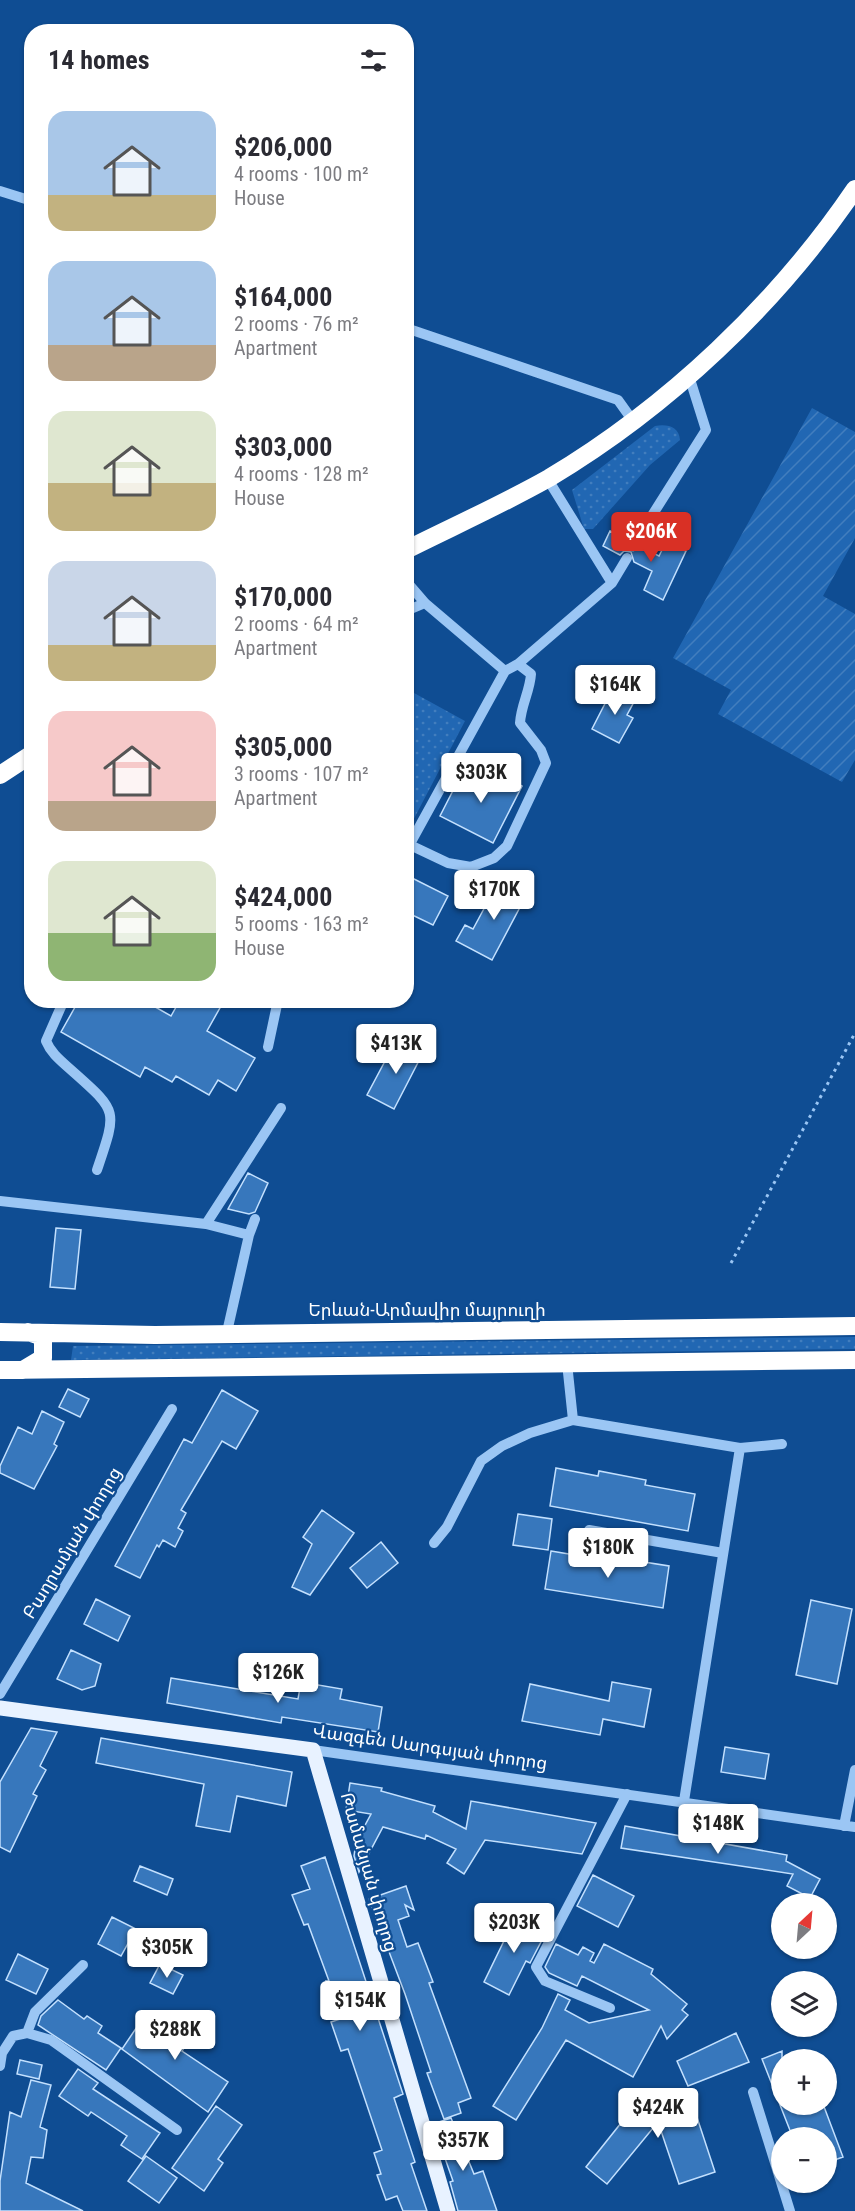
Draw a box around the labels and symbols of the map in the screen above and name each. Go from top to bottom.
pin: $206K [609,512,693,563]
pin: $164K [573,665,657,716]
pin: $303K [439,753,523,804]
pin: $170K [452,870,536,921]
pin: $413K [354,1024,438,1075]
street label: Երևան-Արմավիր մայրուղի [308,1299,546,1320]
street label: Բաղրամյան փողոց [18,1463,125,1622]
pin: $180K [566,1528,650,1579]
pin: $126K [236,1653,320,1704]
street label: Վազգեն Սարգսյան փողոց [311,1720,549,1773]
street label: Թամանյան փողոց [337,1790,402,1954]
pin: $148K [676,1804,760,1855]
north arrow [771,1893,837,1959]
pin: $203K [472,1903,556,1954]
pin: $305K [125,1928,209,1979]
pin: $154K [318,1981,402,2032]
pin: $288K [133,2010,217,2061]
pin: $424K [616,2088,700,2139]
pin: $357K [421,2121,505,2172]

